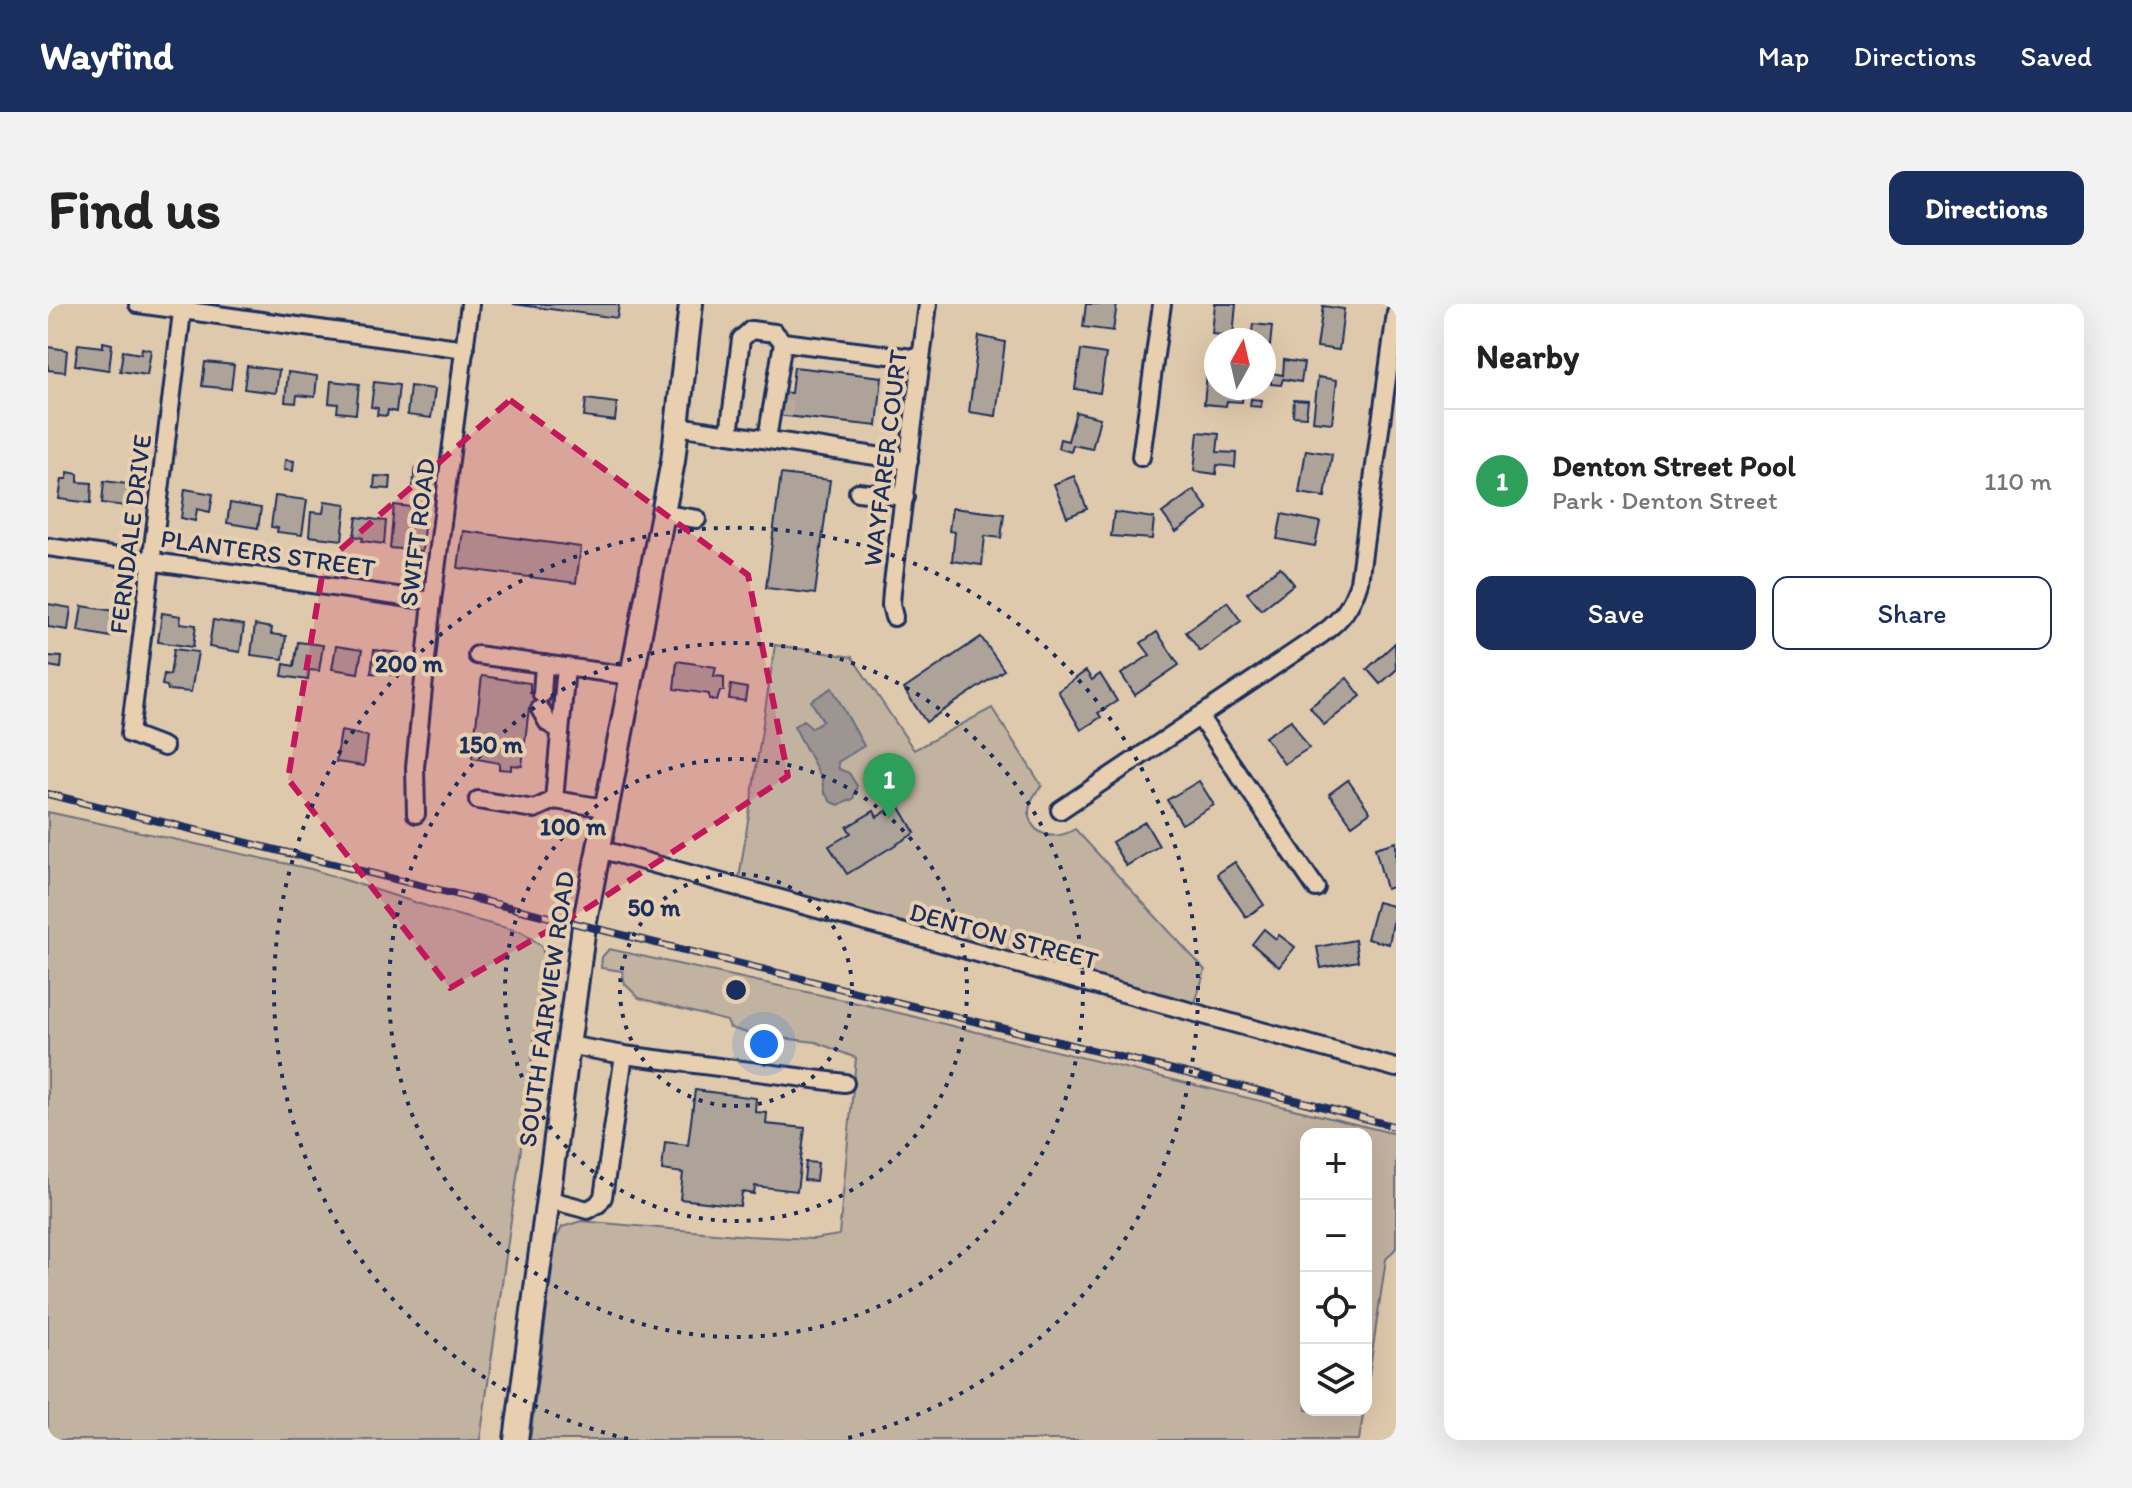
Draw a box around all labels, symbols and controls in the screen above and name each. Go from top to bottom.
text: Wayfind [40,33,173,79]
text: Map [1758,39,1809,73]
text: Directions [1853,39,1977,73]
text: Saved [2021,39,2092,73]
button: Directions [1889,171,2084,245]
text: Find us [48,175,221,242]
north arrow [1204,328,1276,400]
text: Nearby [1476,336,1579,377]
street label: WAYFARER COURT [856,347,914,568]
street label: FERNDALE DRIVE [102,432,158,636]
text: Denton Street Pool [1552,447,1796,484]
street label: SWIFT ROAD [392,456,442,608]
text: 1 [1496,465,1508,497]
text: 110 m [1984,465,2052,497]
text: Park · Denton Street [1552,484,1778,516]
street label: PLANTERS STREET [159,522,378,584]
button: Save [1476,576,1756,650]
button: Share [1772,576,2052,650]
text: 200 m [375,649,444,678]
text: 150 m [459,730,524,759]
pin: 1 [863,753,915,819]
text: 100 m [540,812,607,841]
street label: SOUTH FAIRVIEW ROAD [511,869,581,1149]
text: 50 m [628,893,681,922]
street label: DENTON STREET [906,895,1102,977]
centre of rings [722,976,750,1004]
your location [744,1024,784,1064]
map controls [1300,1128,1372,1416]
button: + [1300,1128,1372,1200]
button: − [1300,1200,1372,1272]
button: locate [1300,1272,1372,1344]
button: layers [1300,1344,1372,1416]

